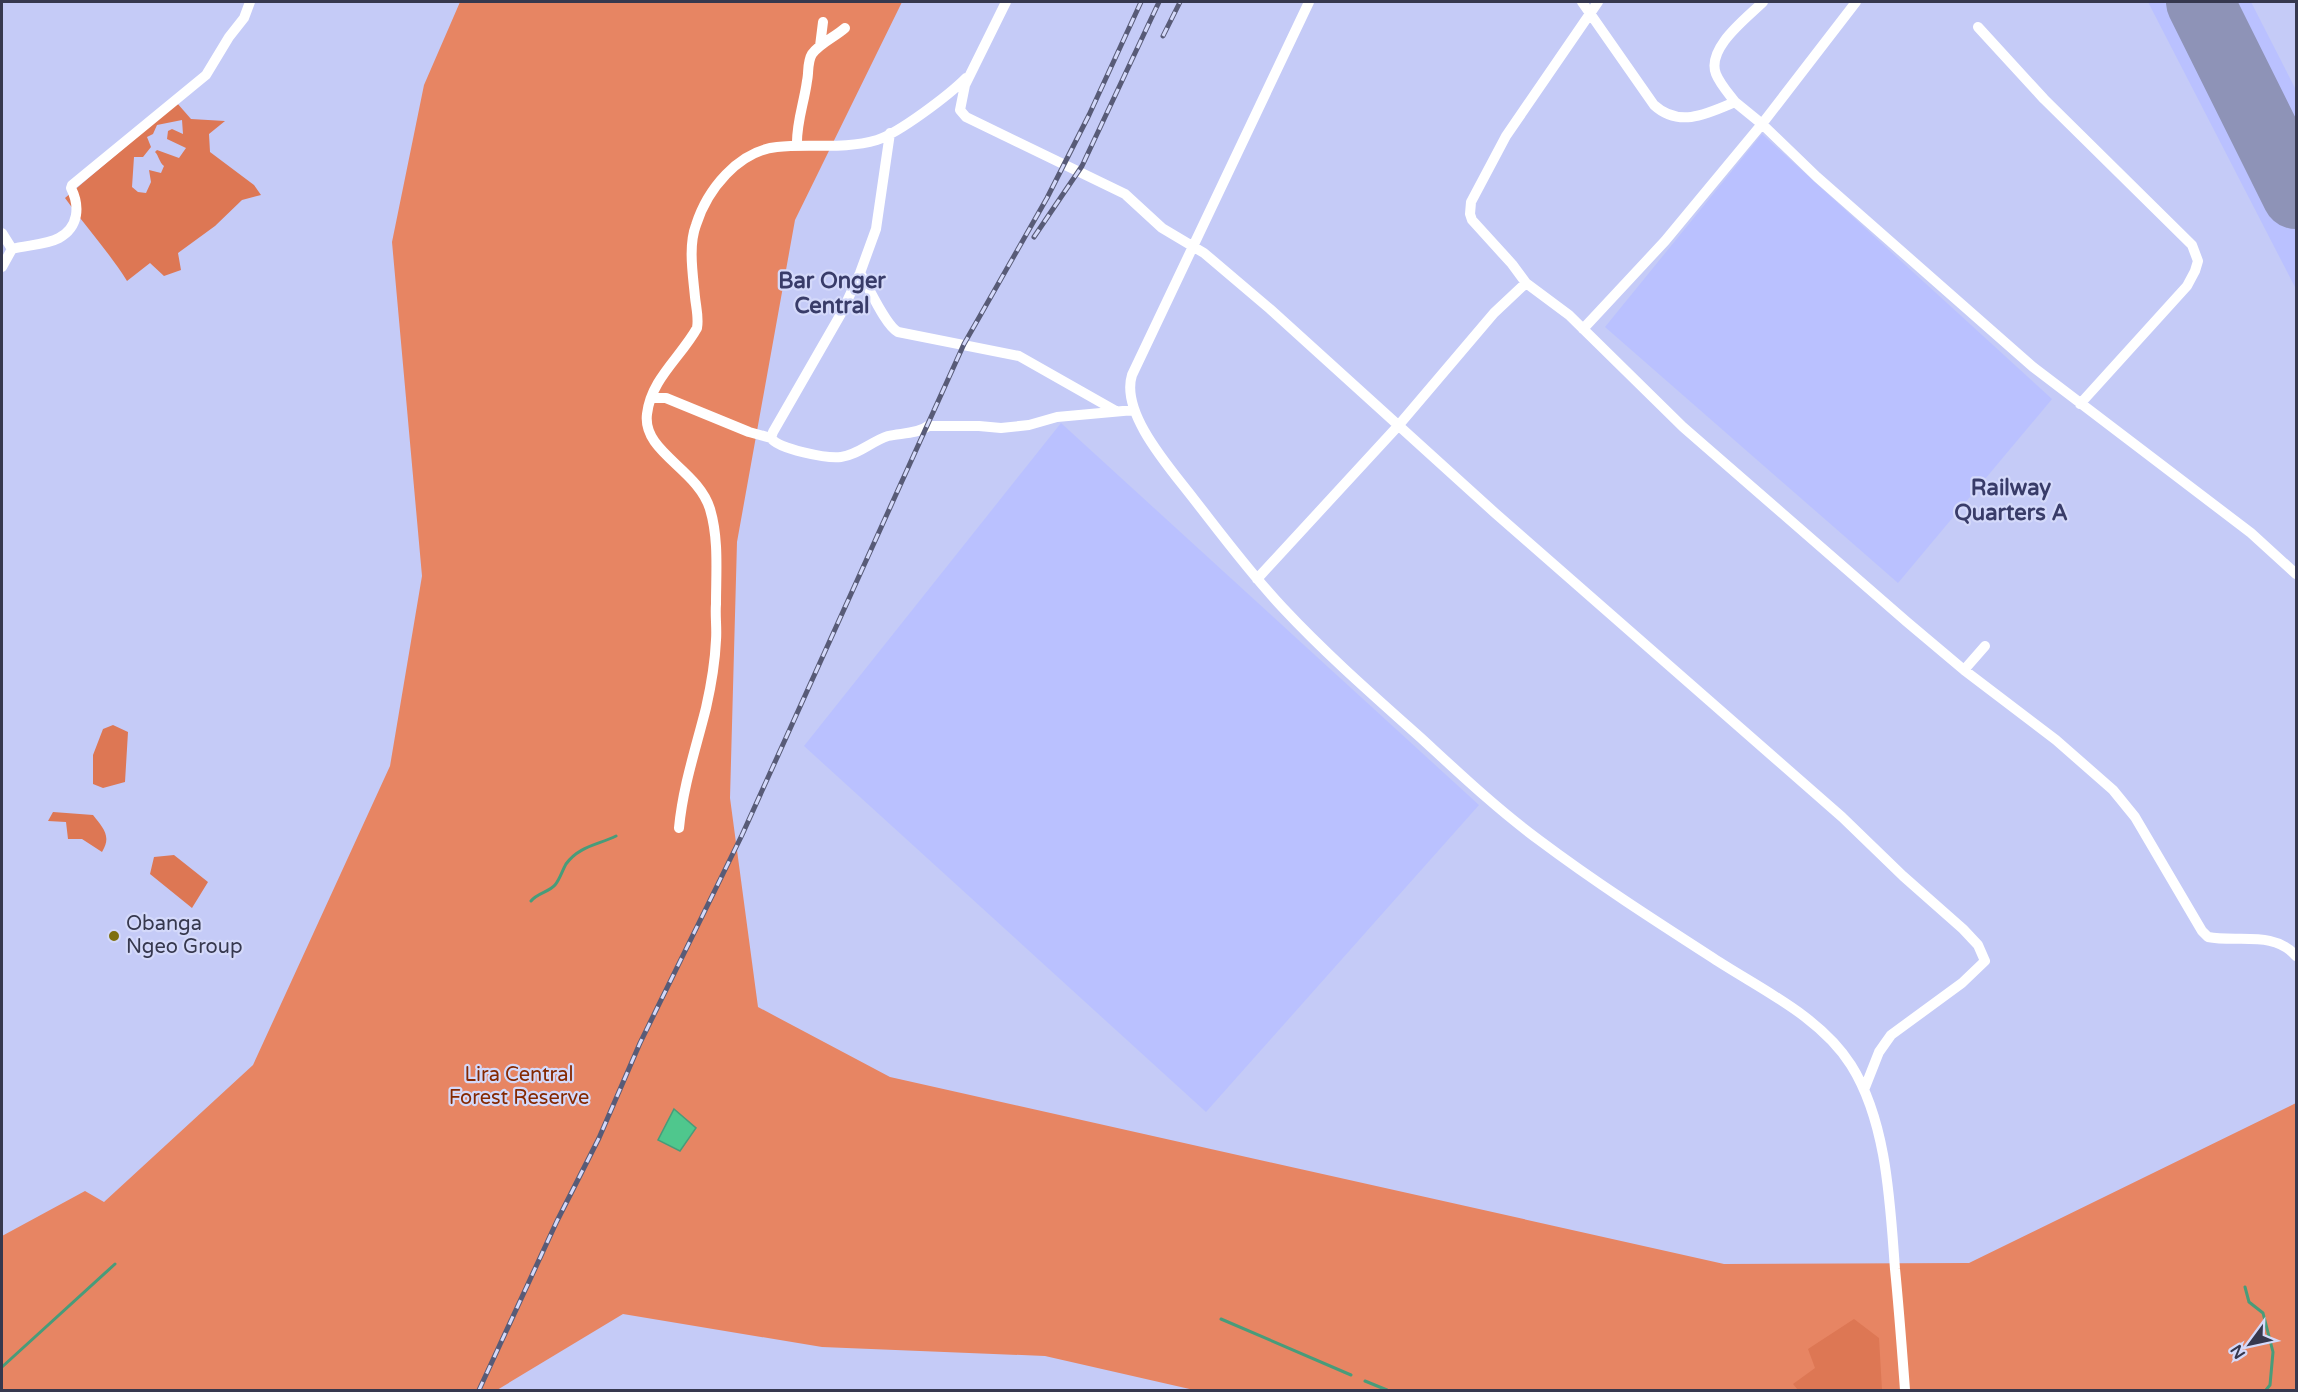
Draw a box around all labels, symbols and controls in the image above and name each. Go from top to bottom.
district label: Bar Onger Central [778,268,886,319]
district label: Railway Quarters A [1954,475,2068,526]
place label: Obanga Ngeo Group [126,912,243,959]
marker: Obanga Ngeo Group [107,929,121,943]
park label: Lira Central Forest Reserve [449,1063,589,1110]
north arrow [2220,1314,2280,1374]
text: N [2226,1341,2250,1362]

